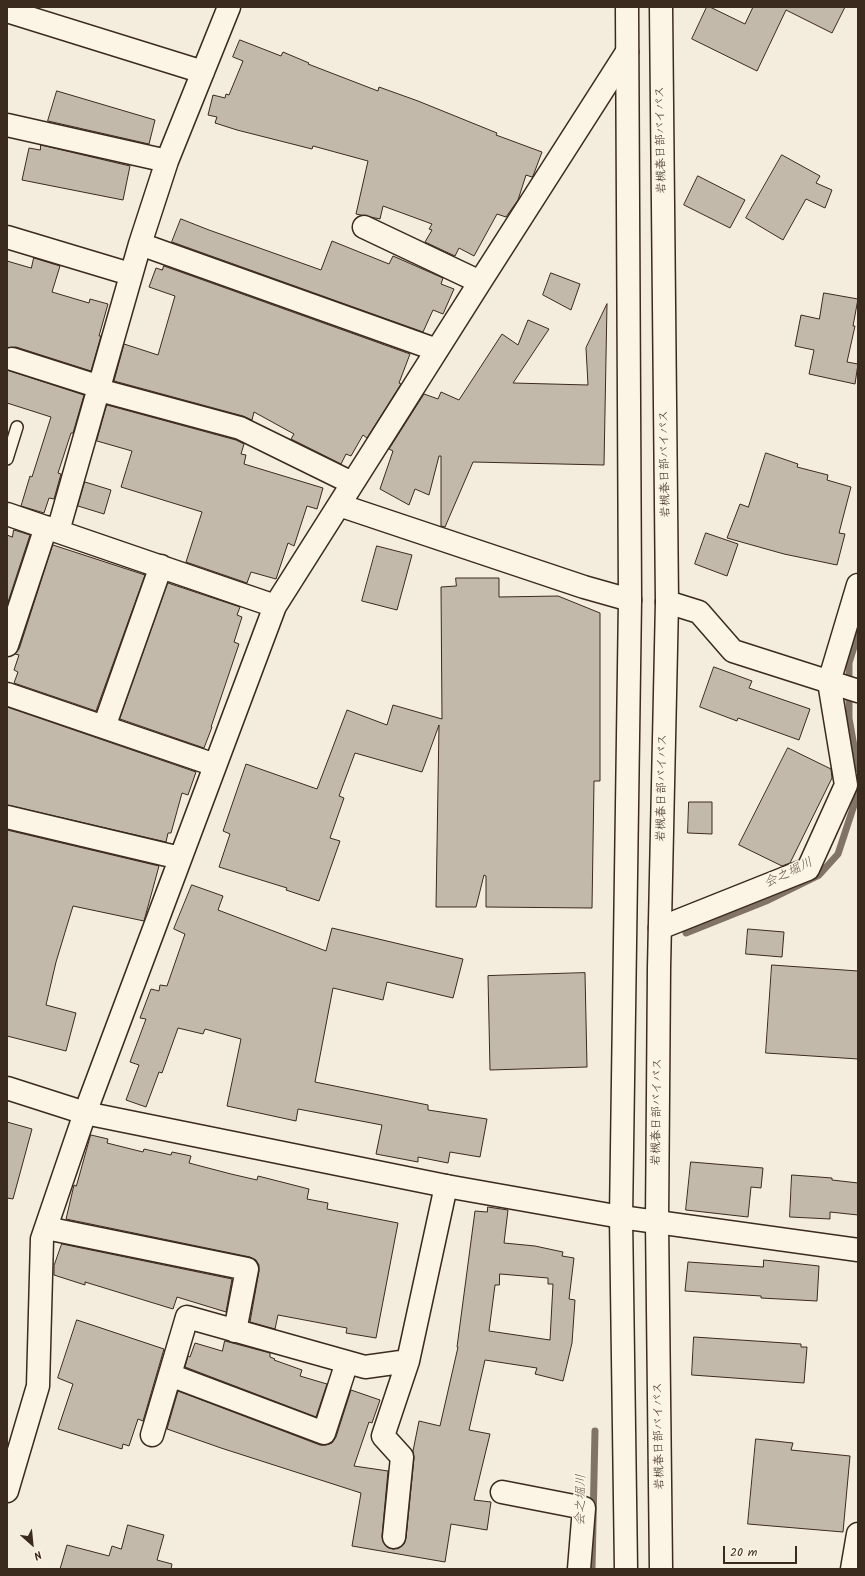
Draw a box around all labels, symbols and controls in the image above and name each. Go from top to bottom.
street label: 岩槻春日部バイパス [654,86,670,194]
street label: 岩槻春日部バイパス [658,410,674,518]
street label: 岩槻春日部バイパス [655,734,671,842]
water label: 会之堀川 [762,856,816,892]
street label: 岩槻春日部バイパス [650,1058,666,1166]
street label: 岩槻春日部バイパス [652,1382,668,1490]
water label: 会之堀川 [574,1474,590,1526]
north arrow [12,1524,52,1564]
scale bar [725,1538,799,1564]
text: 20 m [730,1543,757,1562]
text: N [30,1545,45,1564]

